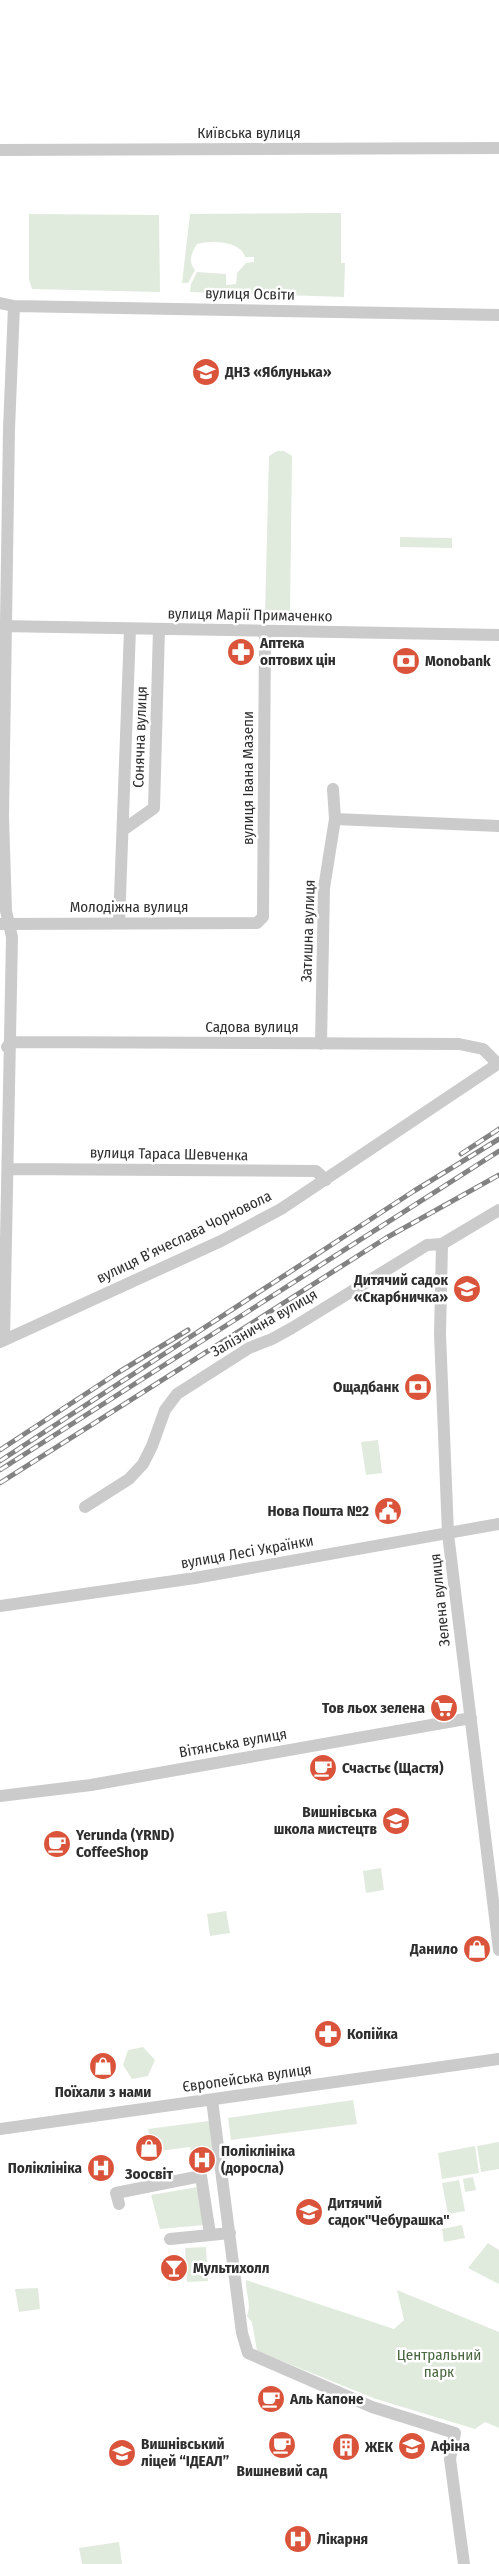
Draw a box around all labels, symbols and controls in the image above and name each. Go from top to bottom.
street label: Київська вулиця [197,124,301,142]
street label: вулиця Освіти [205,284,295,304]
school or university icon: ДНЗ «Яблунька» [191,357,221,387]
place label: ДНЗ «Яблунька» [224,363,332,381]
street label: вулиця Марії Примаченко [167,605,333,625]
place label: Аптека оптових цін [259,634,336,669]
pharmacy icon: Аптека оптових цін [226,637,256,667]
bank icon: Monobank [391,646,421,676]
place label: Monobank [425,652,491,670]
street label: Сонячна вулиця [129,686,151,788]
street label: вулиця Івана Мазепи [239,711,257,845]
street label: Затишна вулиця [297,879,319,983]
street label: Молодіжна вулиця [70,898,188,916]
street label: Садова вулиця [205,1018,299,1036]
street label: вулиця Тараса Шевченка [90,1144,248,1164]
street label: вулиця Вʼячеслава Чорновола [94,1187,274,1287]
place label: Дитячий садок «Скарбничка» [353,1271,448,1306]
school or university icon: Дитячий садок «Скарбничка» [452,1274,482,1304]
street label: Залізнична вулиця [208,1285,320,1361]
bank icon: Ощадбанк [403,1372,433,1402]
place label: Ощадбанк [333,1378,399,1396]
public building icon: Нова Пошта №2 [373,1496,403,1526]
place label: Нова Пошта №2 [267,1502,369,1520]
street label: вулиця Лесі Українки [179,1531,315,1573]
street label: Зелена вулиця [426,1553,454,1647]
supermarket icon: Тов льох зелена [429,1693,459,1723]
place label: Тов льох зелена [322,1699,426,1717]
street label: Вітянська вулиця [178,1725,288,1761]
cafe icon: Счастьє (Щастя) [308,1753,338,1783]
place label: Счастьє (Щастя) [342,1759,444,1777]
place label: Вишнівська школа мистецтв [274,1803,378,1838]
school or university icon: Вишнівська школа мистецтв [381,1806,411,1836]
place label: Yerunda (YRND) CoffeeShop [75,1826,175,1861]
cafe icon: Yerunda (YRND) CoffeeShop [42,1829,72,1859]
shop icon: Данило [462,1934,492,1964]
place label: Данило [409,1940,458,1958]
pharmacy icon: Копійка [313,2019,343,2049]
place label: Копійка [347,2025,398,2043]
shop icon: Поїхали з нами [88,2051,118,2081]
street label: Європейська вулиця [181,2060,313,2096]
place label: Поїхали з нами [55,2083,151,2101]
shop icon: Зоосвіт [134,2133,164,2163]
place label: Поліклініка (доросла) [221,2142,296,2177]
hospital icon: Поліклініка (доросла) [187,2145,217,2175]
hospital icon: Поліклініка [86,2153,116,2183]
place label: Поліклініка [8,2159,83,2177]
place label: Зоосвіт [124,2165,173,2183]
place label: Дитячий садок"Чебурашка" [327,2194,450,2229]
school or university icon: Дитячий садок"Чебурашка" [294,2197,324,2227]
bar icon: Мультихолл [159,2253,189,2283]
place label: Мультихолл [193,2259,270,2277]
park label: Центральний парк [397,2346,481,2381]
cafe icon: Аль Капоне [256,2384,286,2414]
place label: Аль Капоне [289,2390,364,2408]
cafe icon: Вишневий сад [267,2430,297,2460]
school or university icon: Афіна [397,2431,427,2461]
building icon: ЖЕК [331,2432,361,2462]
place label: Вишнівський ліцей “ІДЕАЛ” [141,2435,229,2470]
place label: Афіна [430,2437,470,2455]
school or university icon: Вишнівський ліцей “ІДЕАЛ” [107,2438,137,2468]
place label: ЖЕК [364,2438,393,2456]
place label: Вишневий сад [237,2462,328,2480]
hospital icon: Лікарня [283,2524,313,2554]
place label: Лікарня [317,2530,368,2548]

